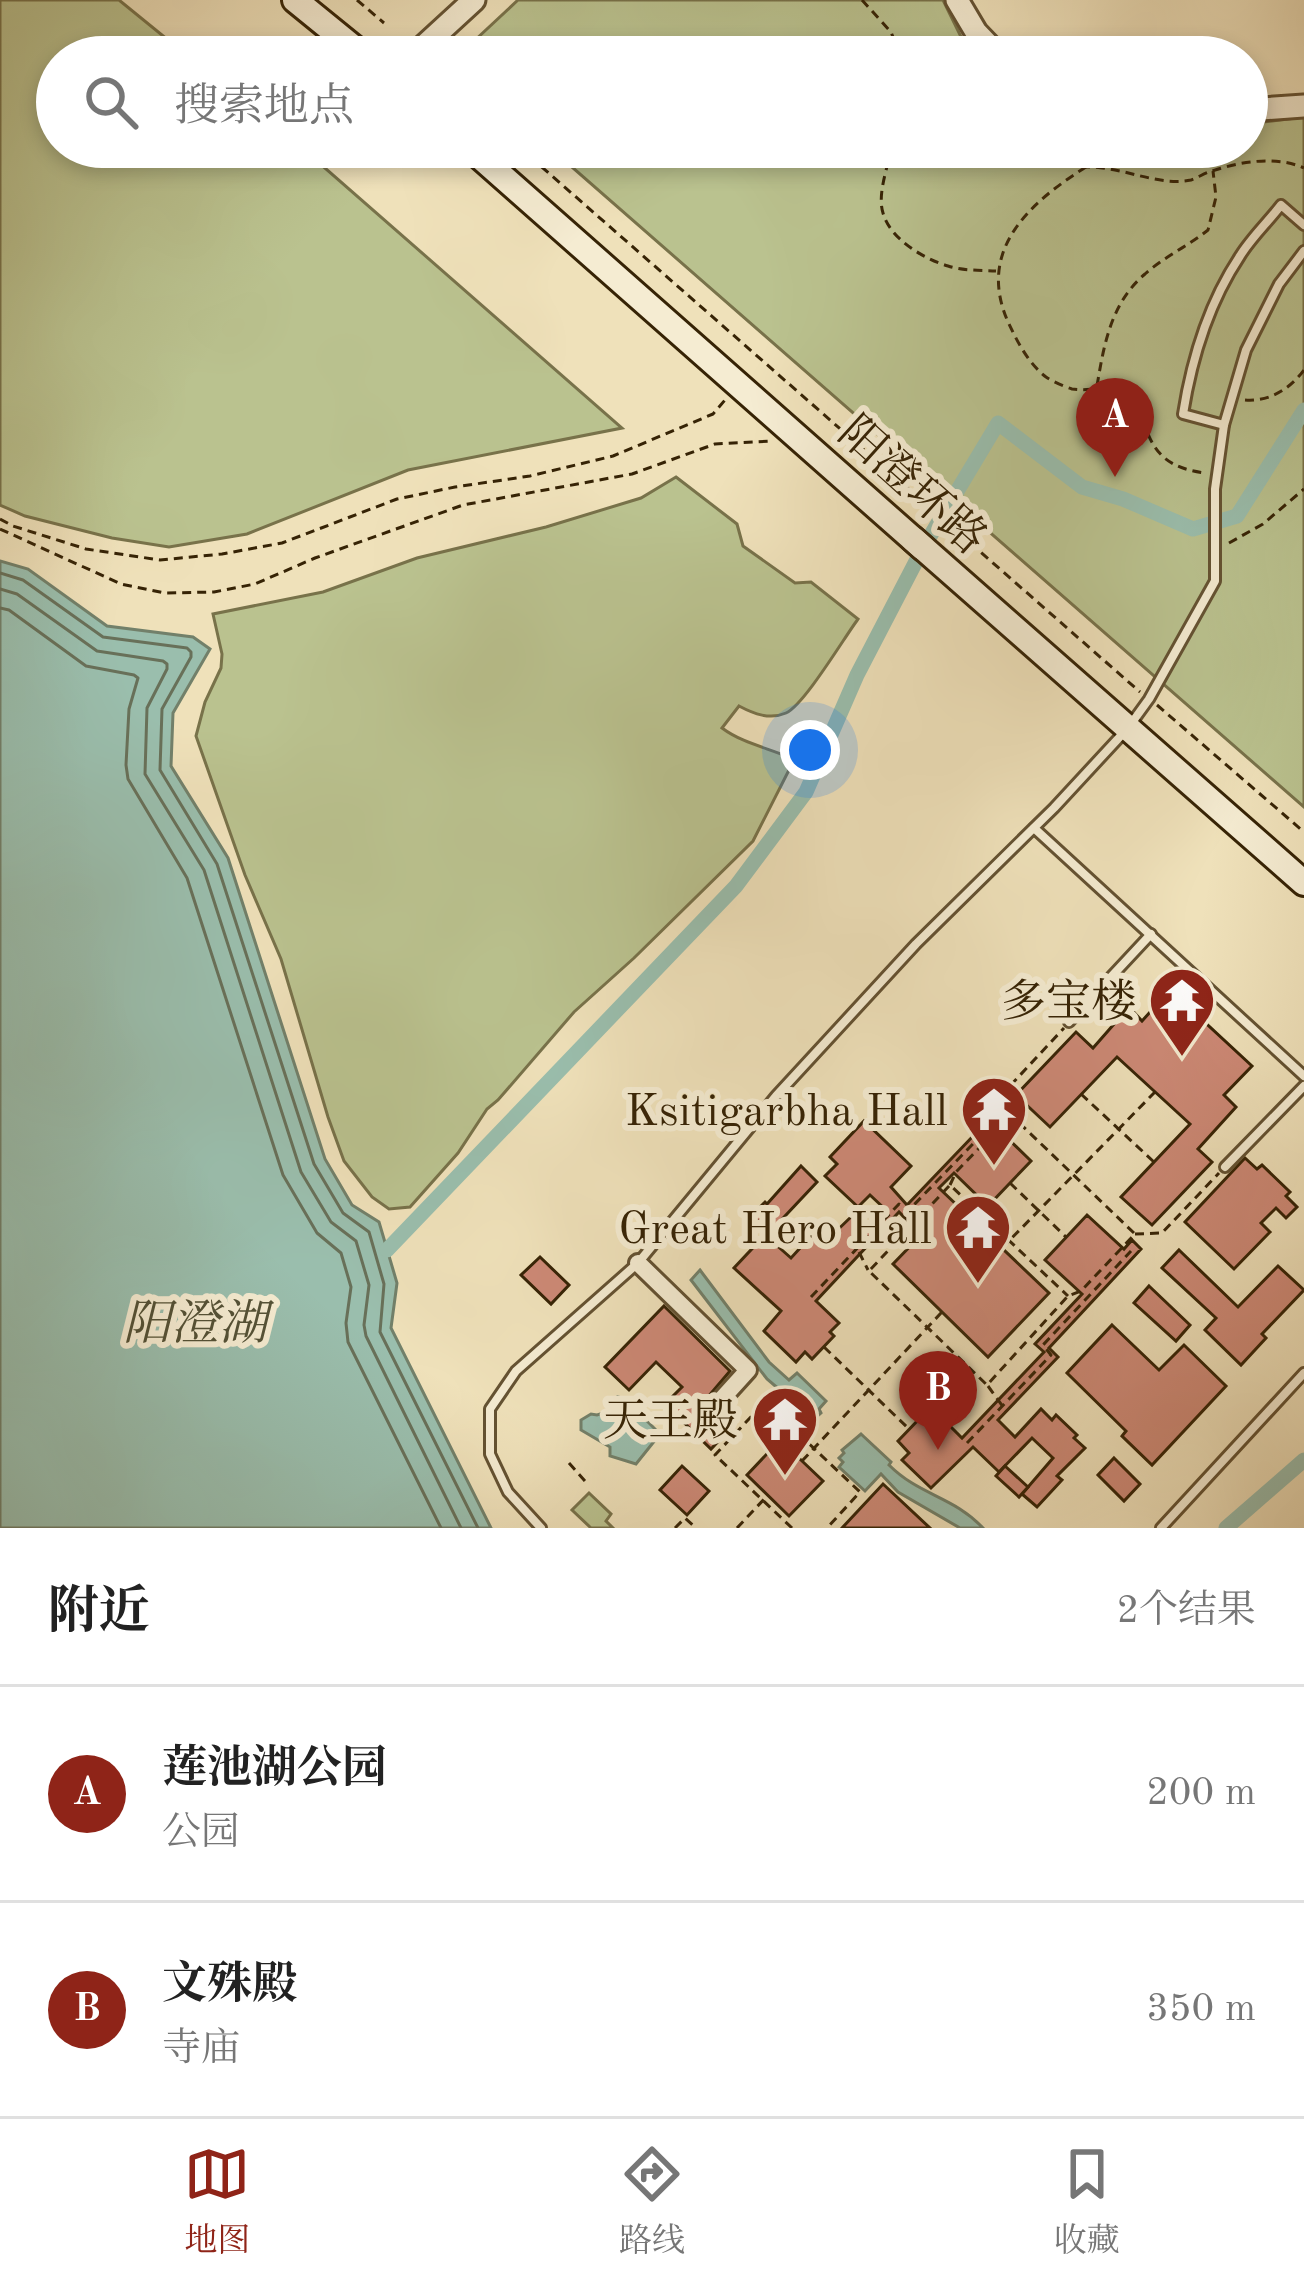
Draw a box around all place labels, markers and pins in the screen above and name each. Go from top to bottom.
pin: A [1076,378,1154,477]
temple icon: 多宝楼 [1147,965,1217,1059]
place label: 多宝楼 [1001,978,1136,1027]
temple icon: Ksitigarbha Hall [959,1074,1029,1168]
place label: Ksitigarbha Hall [625,1091,948,1136]
temple icon: Great Hero Hall [943,1192,1013,1286]
place label: Great Hero Hall [618,1209,932,1254]
pin: B [899,1351,977,1450]
temple icon: 天王殿 [750,1384,820,1478]
place label: 天王殿 [603,1398,738,1446]

